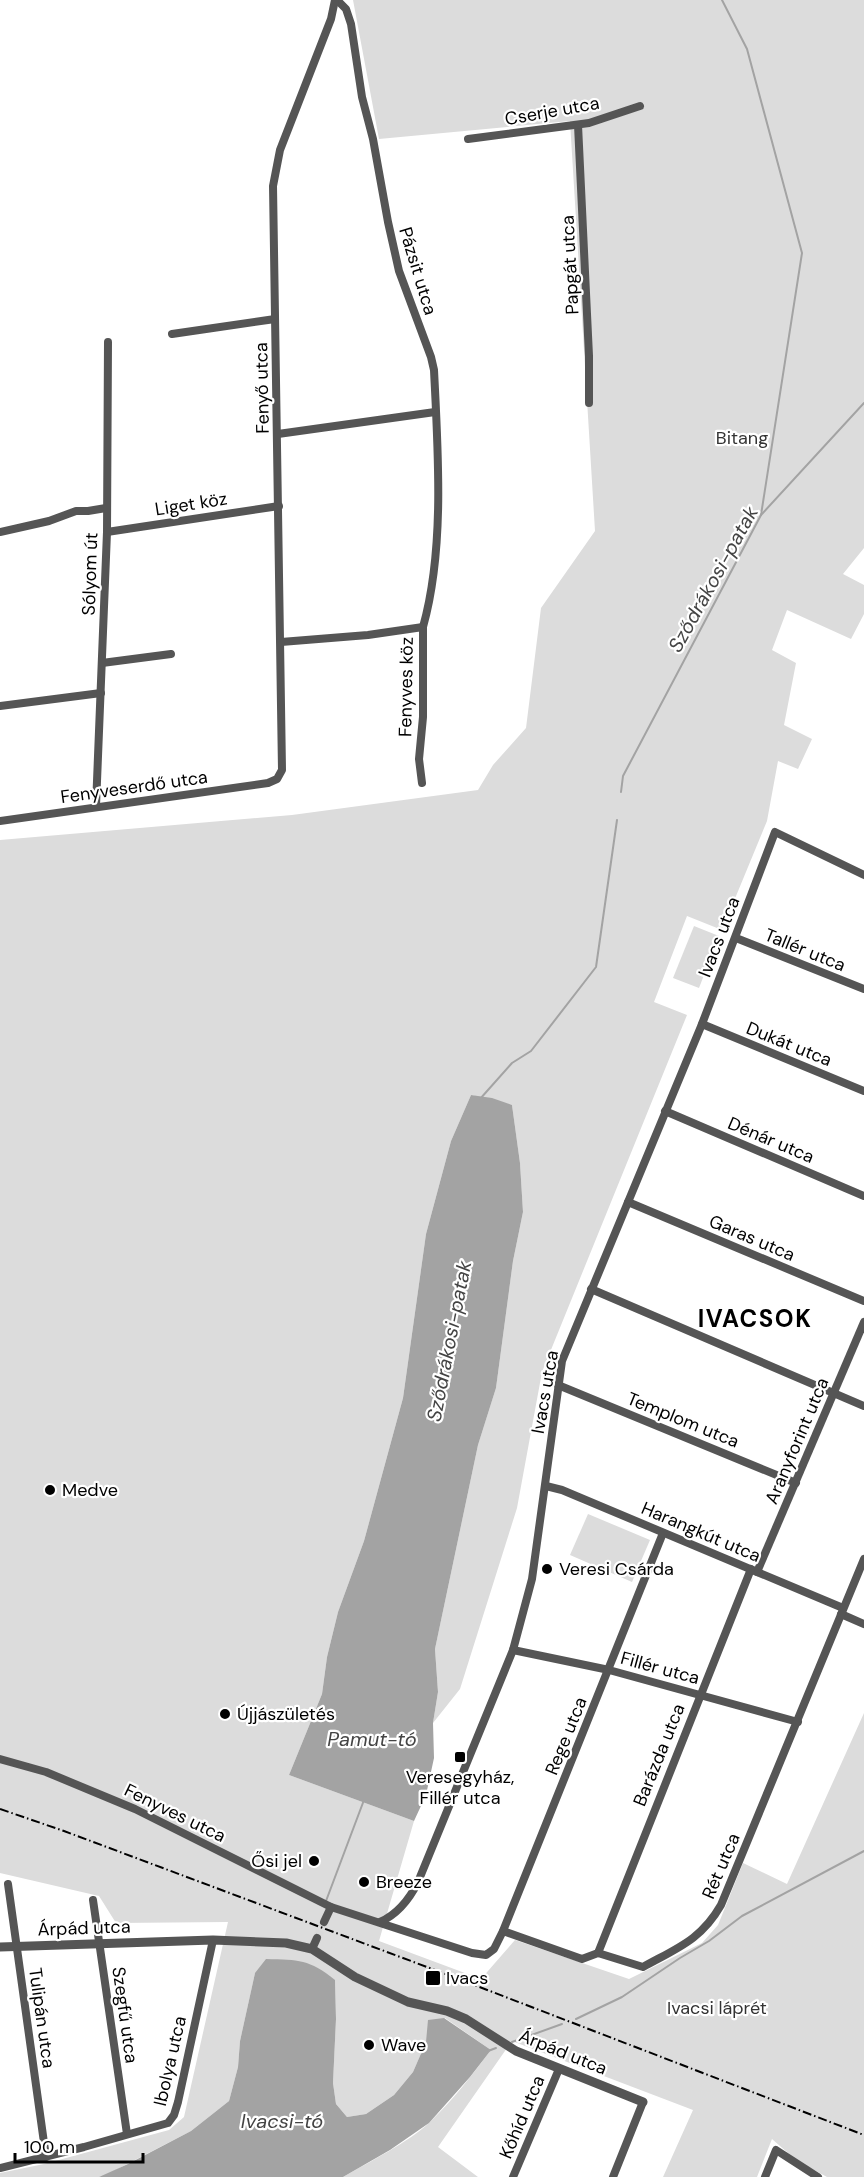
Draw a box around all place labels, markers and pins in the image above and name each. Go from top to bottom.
place label: Medve [62,1478,118,1502]
marker: Medve [43,1483,57,1497]
place label: Veresi Csárda [559,1557,674,1581]
marker: Veresi Csárda [540,1562,554,1576]
place label: Újjászületés [237,1702,335,1726]
marker: Újjászületés [218,1707,232,1721]
marker: Veresegyház, Fillér utca [453,1750,467,1764]
place label: Veresegyház, Fillér utca [406,1765,514,1810]
place label: Ősi jel [251,1849,302,1873]
marker: Ősi jel [307,1854,321,1868]
place label: Breeze [376,1870,432,1894]
marker: Breeze [357,1875,371,1889]
place label: Ivacs [446,1966,488,1990]
marker: Ivacs [424,1969,442,1987]
place label: Wave [381,2033,426,2057]
marker: Wave [362,2038,376,2052]

